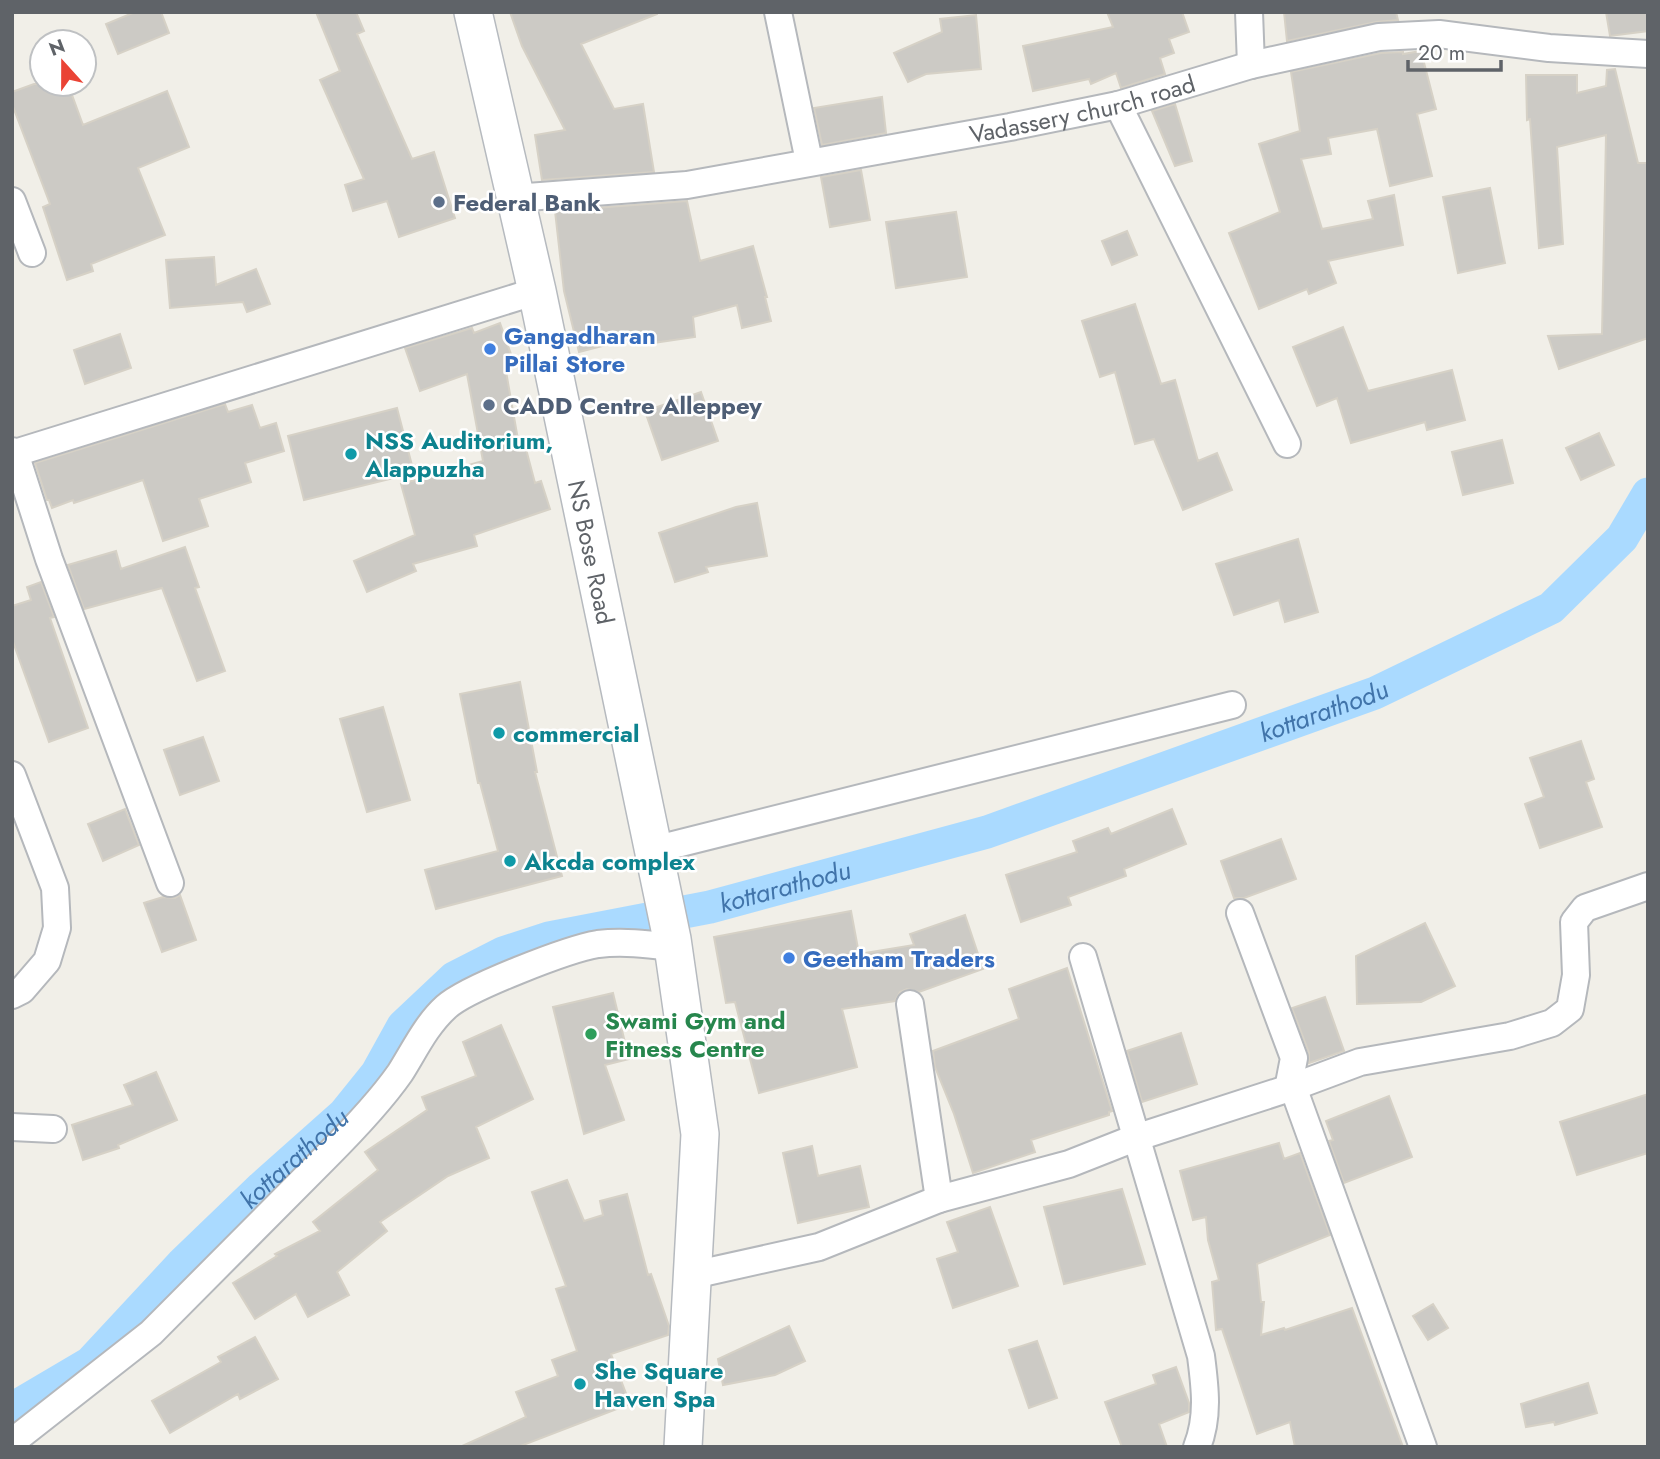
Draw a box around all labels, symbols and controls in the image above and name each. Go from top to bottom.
north arrow [28,28,98,98]
scale bar [1408,28,1501,72]
text: N [45,32,69,63]
text: 20 m [1418,38,1465,68]
street label: Vadassery church road [967,65,1199,151]
place label: Federal Bank [453,185,601,220]
marker: Federal Bank [431,194,447,210]
place label: Gangadharan Pillai Store [504,318,656,381]
marker: Gangadharan Pillai Store [482,341,498,357]
place label: CADD Centre Alleppey [503,388,762,423]
marker: CADD Centre Alleppey [481,397,497,413]
place label: NSS Auditorium, Alappuzha [364,423,553,486]
marker: NSS Auditorium, Alappuzha [343,446,359,462]
street label: NS Bose Road [559,477,623,627]
water label: kottarathodu [1254,670,1395,752]
place label: commercial [513,716,640,751]
marker: commercial [491,725,507,741]
place label: Akcda complex [523,844,695,879]
water label: kottarathodu [715,851,855,923]
marker: Akcda complex [502,853,518,869]
place label: Geetham Traders [803,941,995,976]
marker: Geetham Traders [781,950,797,966]
place label: Swami Gym and Fitness Centre [605,1003,786,1066]
marker: Swami Gym and Fitness Centre [583,1026,599,1042]
water label: kottarathodu [231,1099,357,1217]
place label: She Square Haven Spa [594,1353,723,1416]
marker: She Square Haven Spa [572,1376,588,1392]

